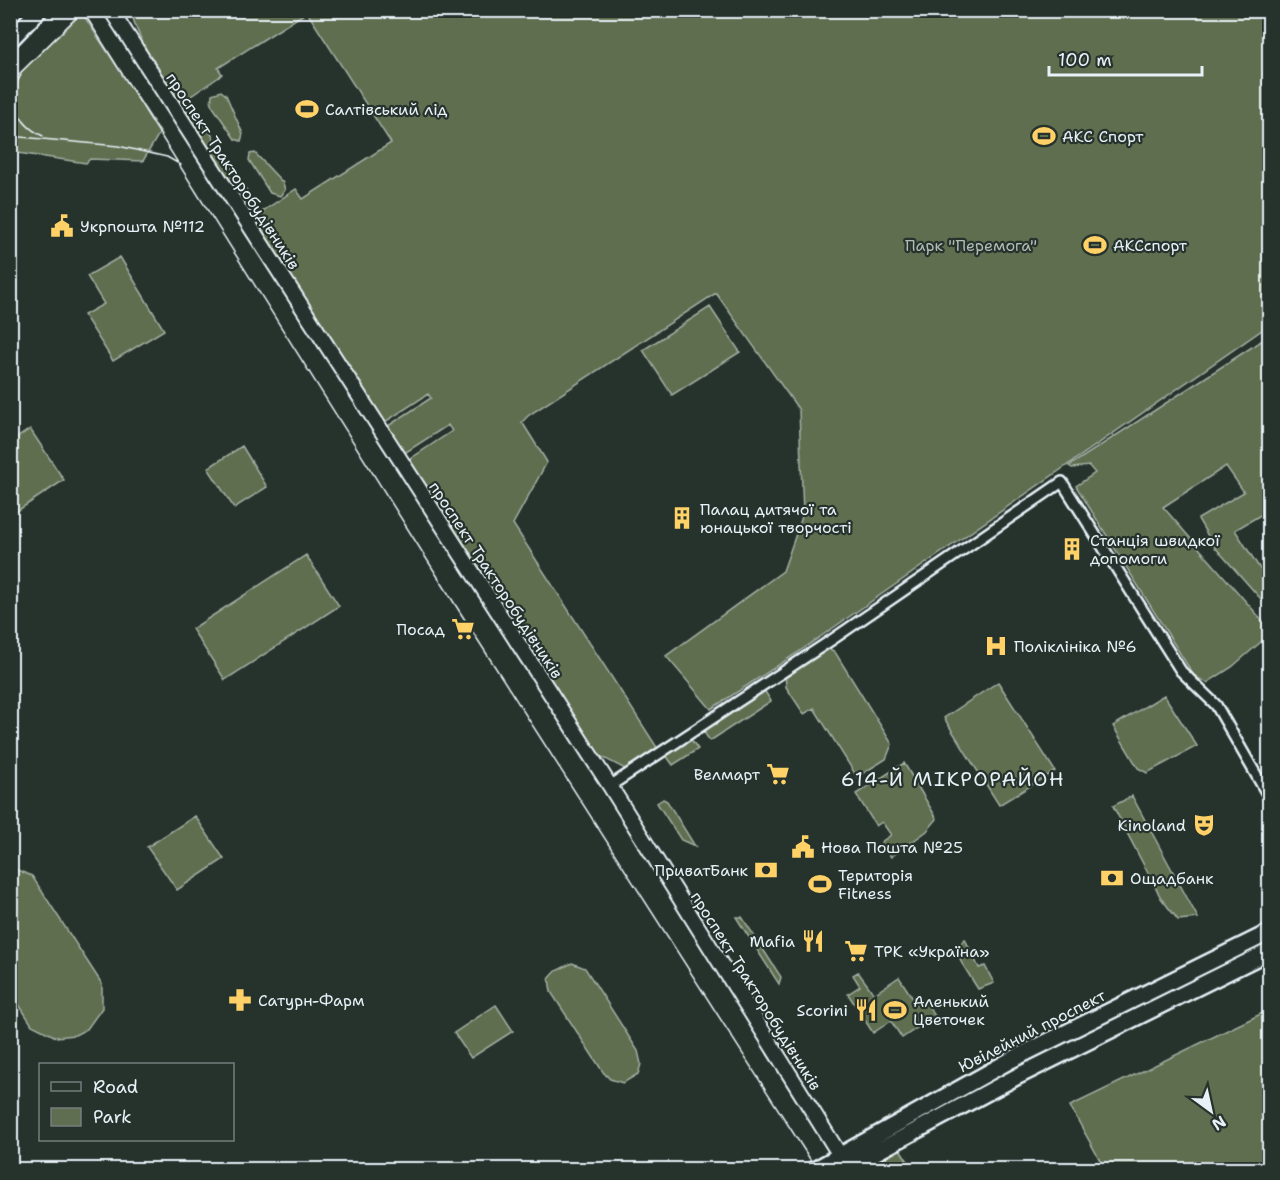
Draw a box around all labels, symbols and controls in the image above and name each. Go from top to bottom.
scale bar [1049,39,1202,77]
text: 100 m [1058,48,1112,72]
street label: проспект Тракторобудівників [161,69,305,273]
sports icon: Салтівський лід [294,96,320,122]
place label: Салтівський лід [325,99,448,120]
sports icon: АКС Спорт [1031,123,1057,149]
place label: АКС Спорт [1062,126,1144,147]
public building icon: Укрпошта №112 [49,213,75,239]
place label: Укрпошта №112 [80,216,205,237]
sports icon: АКСспорт [1082,232,1108,258]
park label: Парк "Перемога" [905,235,1037,256]
place label: АКСспорт [1113,235,1188,256]
street label: проспект Тракторобудівників [424,478,568,682]
place label: Палац дитячої та юнацької творчості [700,499,852,538]
building icon: Палац дитячої та юнацької творчості [669,505,695,531]
place label: Станція швидкої допомоги [1090,530,1220,569]
building icon: Станція швидкої допомоги [1059,536,1085,562]
supermarket icon: Посад [450,616,476,642]
place label: Посад [397,619,445,640]
hospital icon: Поліклініка №6 [983,633,1009,659]
place label: Поліклініка №6 [1014,636,1137,657]
supermarket icon: Велмарт [765,761,791,787]
place label: Велмарт [694,764,761,785]
district label: 614-Й МІКРОРАЙОН [841,766,1065,792]
theatre icon: Kinoland [1191,812,1217,838]
place label: Kinoland [1118,815,1186,836]
public building icon: Нова Пошта №25 [790,834,816,860]
place label: Нова Пошта №25 [821,837,963,858]
bank icon: ПриватБанк [753,857,779,883]
place label: ПриватБанк [654,860,749,881]
place label: Територія Fitness [838,865,913,904]
bank icon: Ощадбанк [1099,865,1125,891]
place label: Ощадбанк [1130,868,1214,889]
sports icon: Територія Fitness [807,871,833,897]
street label: проспект Тракторобудівників [686,888,826,1094]
restaurant icon: Mafia [800,928,826,954]
place label: Mafia [749,931,795,952]
supermarket icon: ТРК «Україна» [843,938,869,964]
place label: ТРК «Україна» [874,941,989,962]
street label: Ювілейний проспект [955,984,1110,1077]
pharmacy icon: Сатурн-Фарм [227,987,253,1013]
place label: Сатурн-Фарм [258,990,364,1011]
place label: Аленький Цветочек [913,991,989,1030]
restaurant icon: Scorini [853,997,879,1023]
sports icon: Аленький Цветочек [882,997,908,1023]
place label: Scorini [797,1000,848,1021]
legend [39,1063,234,1141]
text: Road [93,1075,138,1099]
north arrow [1181,1081,1241,1141]
text: Park [93,1105,132,1129]
text: N [1208,1111,1230,1135]

